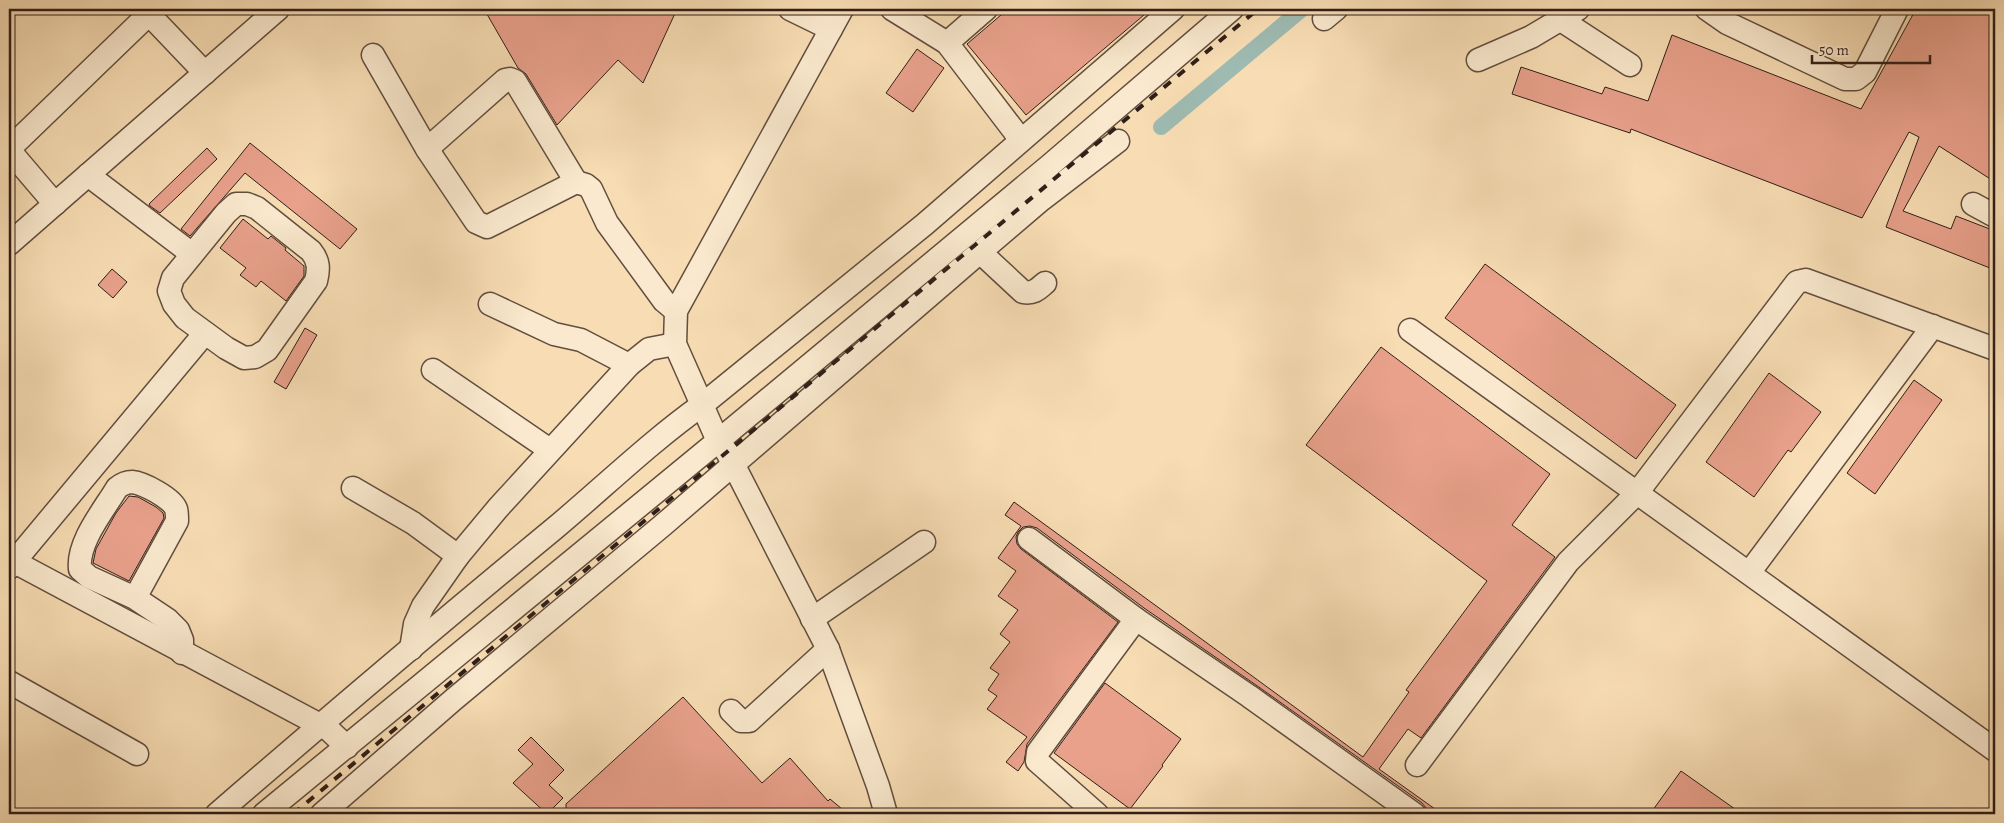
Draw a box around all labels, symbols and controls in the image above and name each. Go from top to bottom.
scale bar [1812,32,1929,64]
text: 50 m [1819,40,1849,60]

